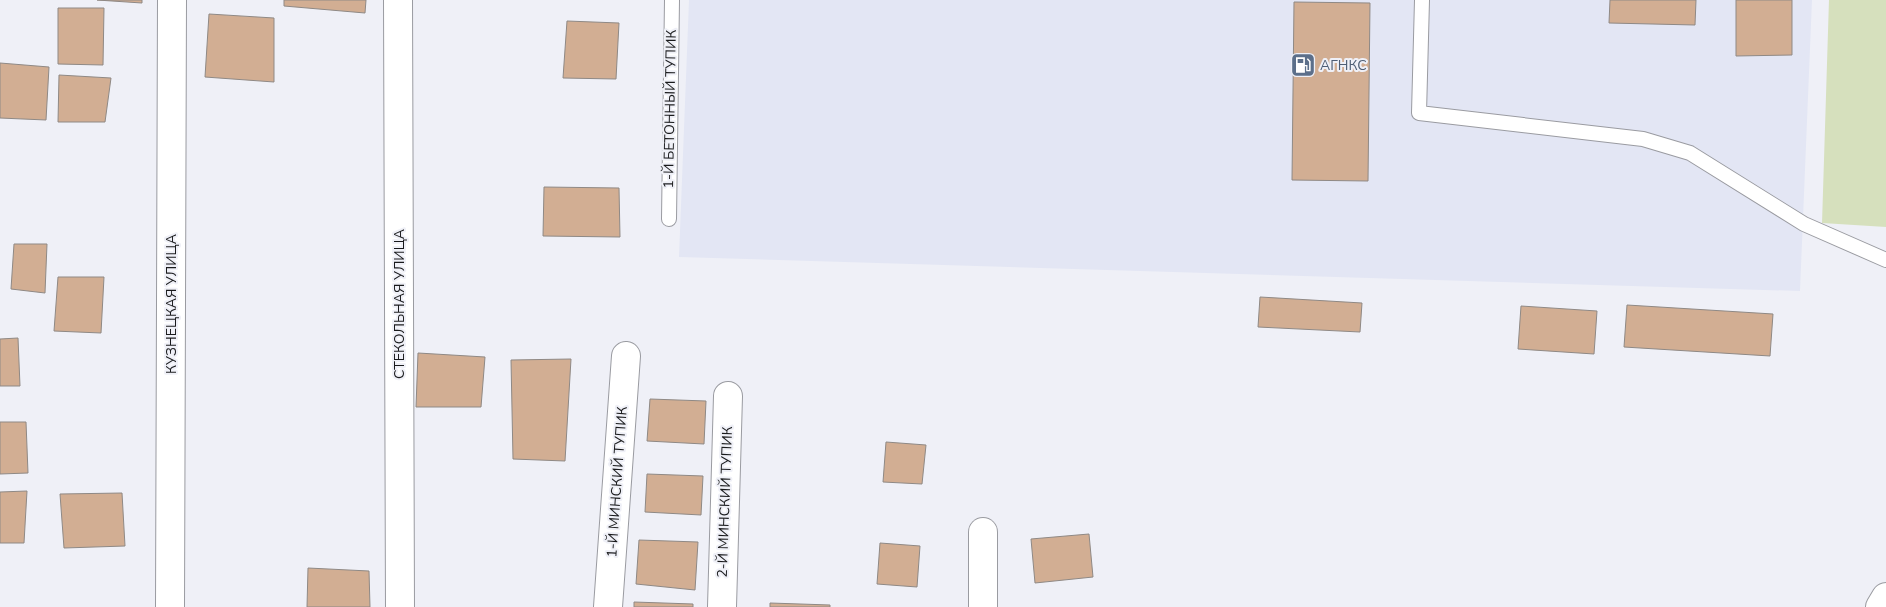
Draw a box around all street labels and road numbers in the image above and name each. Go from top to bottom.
street label: 1-Й БЕТОННЫЙ ТУПИК [659,29,681,188]
street label: СТЕКОЛЬНАЯ УЛИЦА [390,229,409,379]
street label: КУЗНЕЦКАЯ УЛИЦА [162,234,181,374]
street label: 1-Й МИНСКИЙ ТУПИК [602,406,632,558]
street label: 2-Й МИНСКИЙ ТУПИК [713,426,737,578]

